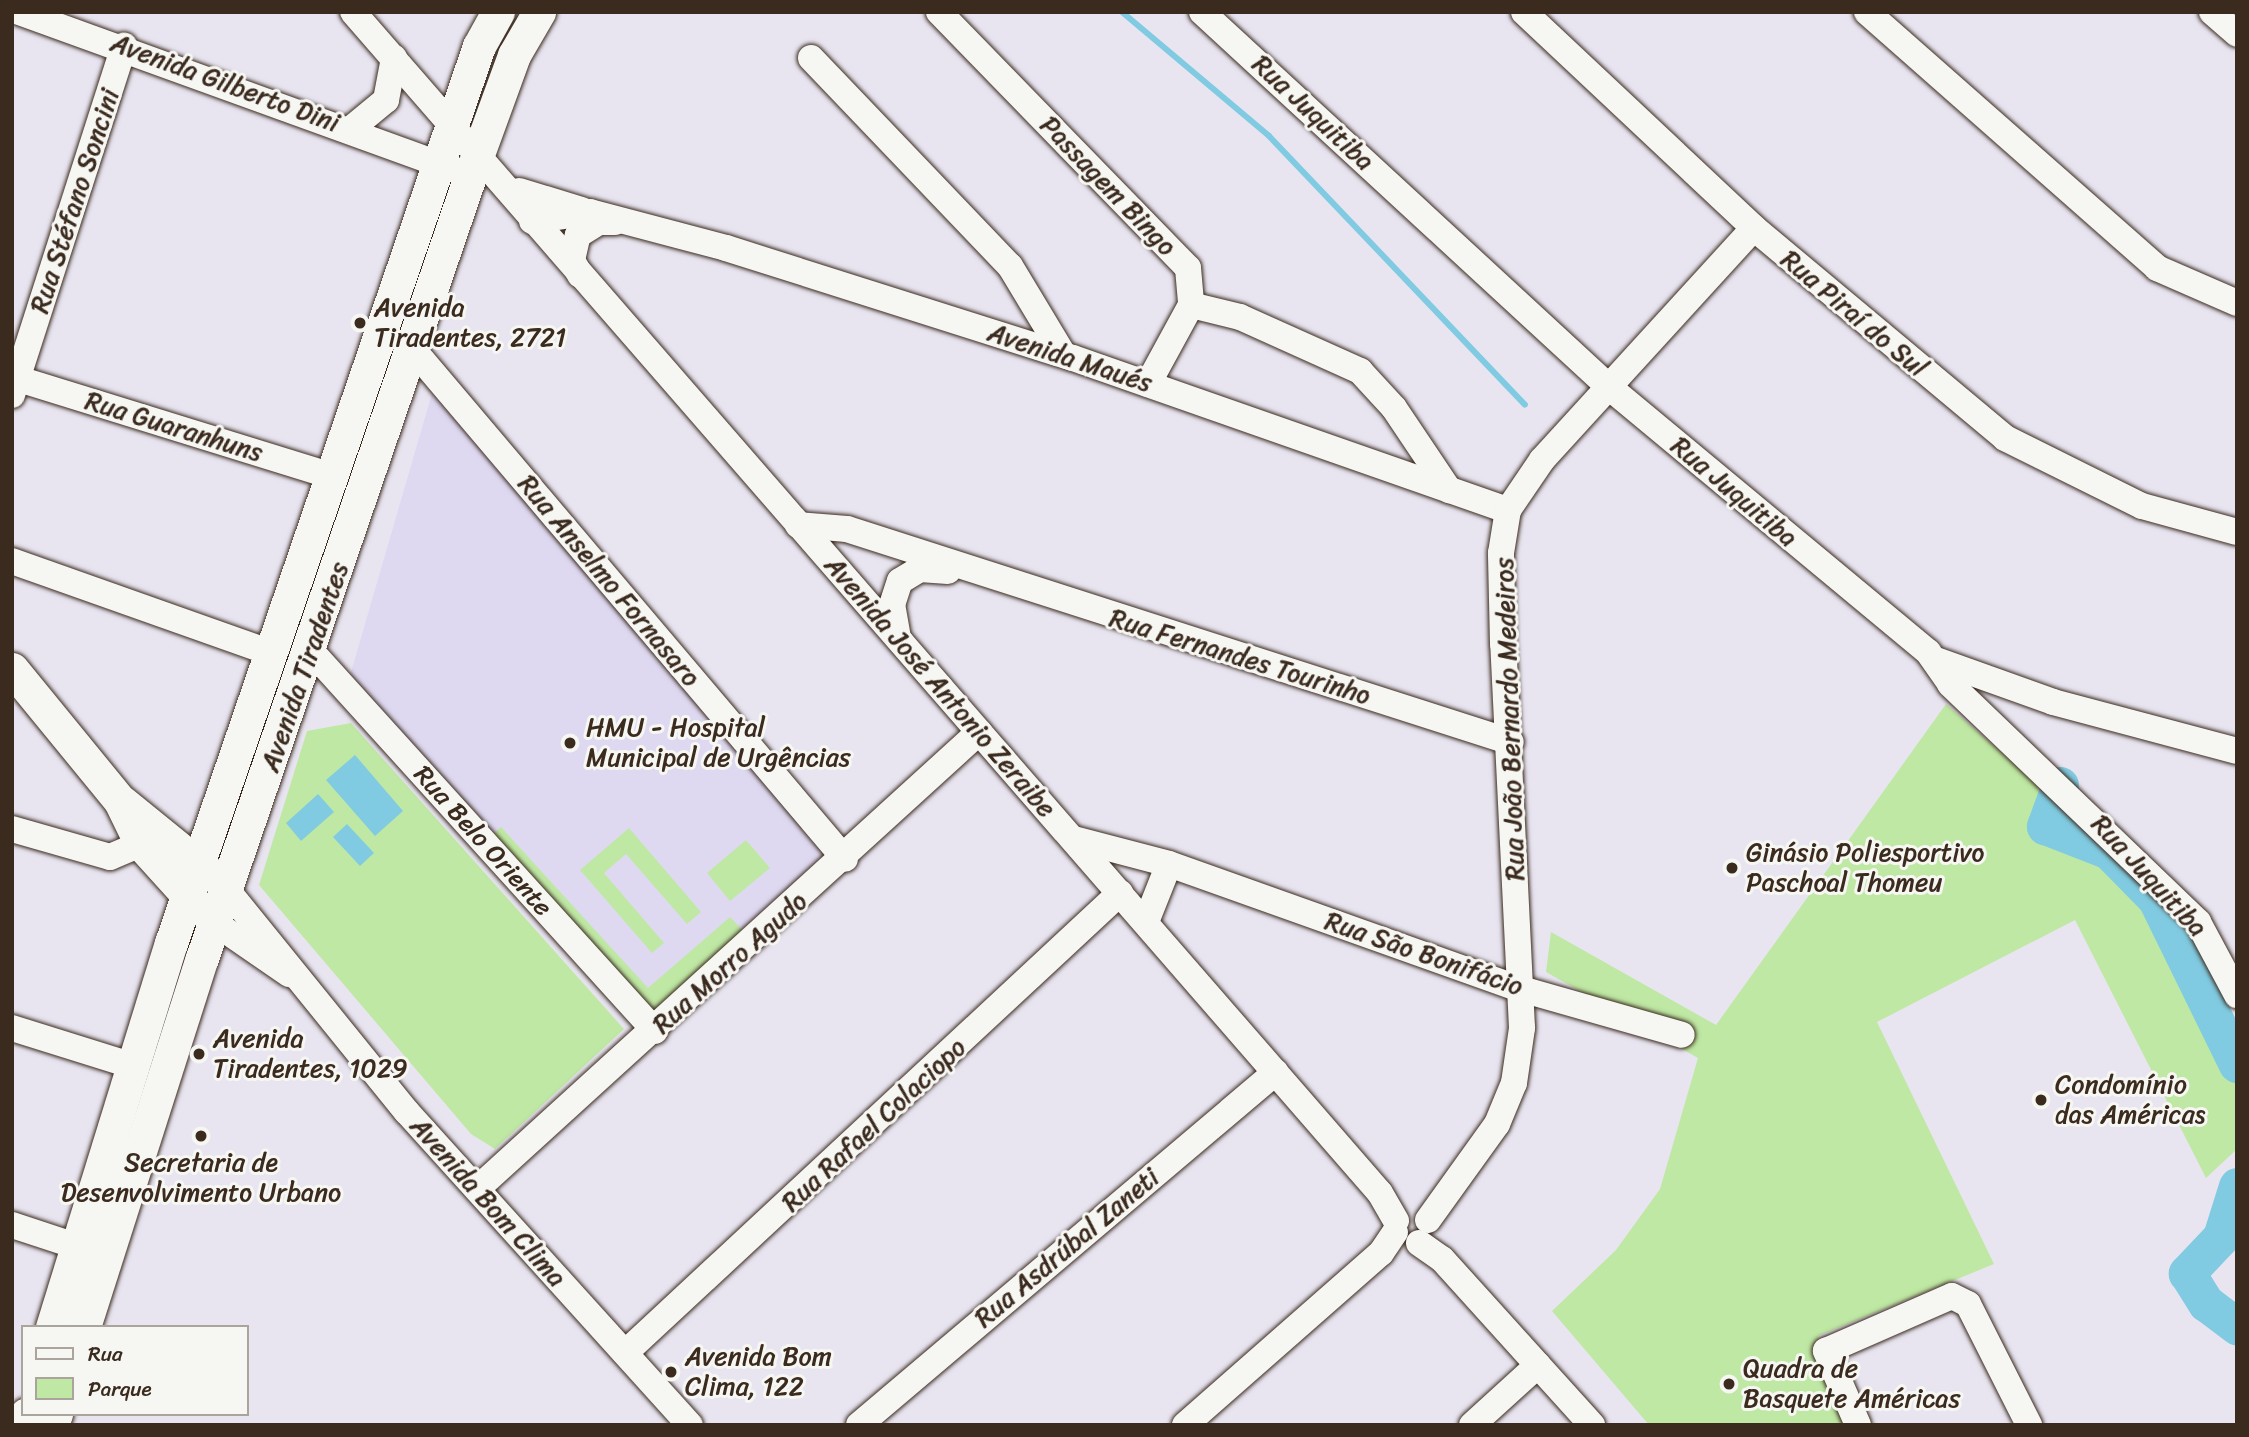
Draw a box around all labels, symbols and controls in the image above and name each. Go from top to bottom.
street label: Avenida Gilberto Dini [107,27,343,139]
street label: Rua Juquitiba [1246,49,1380,177]
street label: Rua Stéfano Soncini [24,85,126,317]
street label: Passagem Bingo [1034,110,1182,262]
street label: Rua Piraí do Sul [1774,244,1934,384]
place label: Avenida Tiradentes, 2721 [374,292,566,354]
marker: Avenida Tiradentes, 2721 [352,315,368,331]
street label: Avenida Maués [984,317,1156,399]
street label: Rua Guaranhuns [81,385,267,469]
street label: Rua Juquitiba [1665,430,1803,554]
street label: Rua Anselmo Fornasaro [512,469,706,693]
street label: Avenida José Antonio Zeraibe [818,550,1062,824]
street label: Rua João Bernardo Medeiros [1489,557,1531,881]
street label: Avenida Tiradentes [255,558,355,776]
street label: Rua Fernandes Tourinho [1105,602,1375,712]
place label: HMU - Hospital Municipal de Urgências [586,712,851,774]
marker: HMU - Hospital Municipal de Urgências [560,733,580,753]
street label: Rua Belo Oriente [407,759,559,923]
street label: Rua Juquitiba [2085,809,2213,943]
place label: Ginásio Poliesportivo Paschoal Thomeu [1746,837,1984,898]
marker: Ginásio Poliesportivo Paschoal Thomeu [1724,860,1740,876]
street label: Rua Morro Agudo [647,886,813,1040]
street label: Rua São Bonifácio [1321,905,1527,1003]
place label: Avenida Tiradentes, 1029 [213,1023,408,1084]
street label: Rua Rafael Colaciopo [776,1032,972,1218]
marker: Avenida Tiradentes, 1029 [191,1046,207,1062]
place label: Condomínio das Américas [2055,1069,2207,1130]
marker: Condomínio das Américas [2033,1092,2049,1108]
street label: Avenida Bom Clima [404,1111,572,1293]
marker: Secretaria de Desenvolvimento Urbano [193,1128,209,1144]
place label: Secretaria de Desenvolvimento Urbano [61,1147,341,1208]
street label: Rua Asdrúbal Zaneti [968,1162,1166,1334]
legend [21,1325,248,1416]
text: Rua [88,1335,123,1373]
place label: Avenida Bom Clima, 122 [685,1341,832,1402]
place label: Quadra de Basquete Américas [1743,1353,1960,1414]
marker: Avenida Bom Clima, 122 [663,1364,679,1380]
text: Parque [88,1370,152,1408]
marker: Quadra de Basquete Américas [1721,1376,1737,1392]

